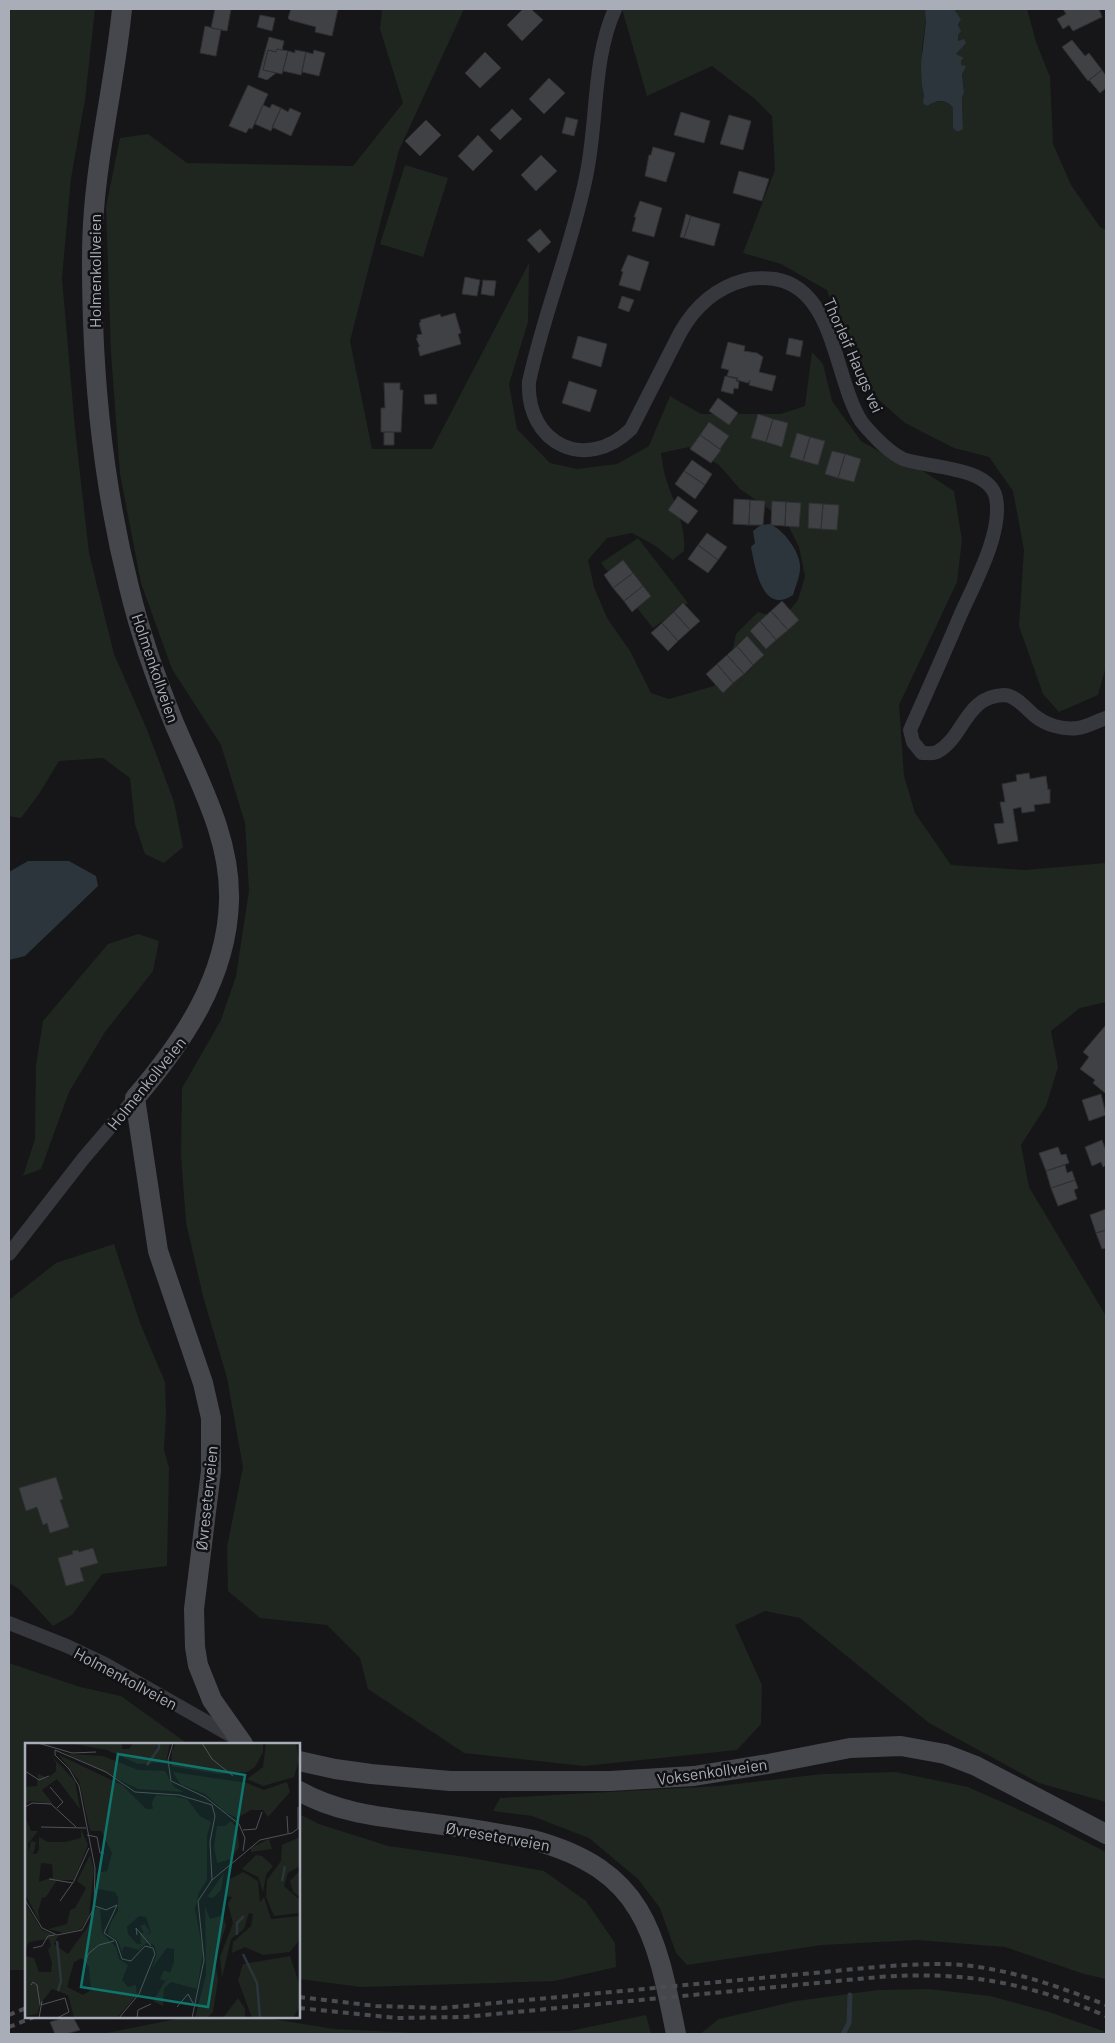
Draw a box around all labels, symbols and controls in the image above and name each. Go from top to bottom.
street label: Holmenkollveien [85,214,104,328]
street label: Thorleif Haugs vei [820,295,888,415]
street label: Holmenkollveien [128,611,184,725]
street label: Holmenkollveien [103,1033,189,1133]
street label: Øvreseterveien [191,1445,221,1551]
street label: Holmenkollveien [71,1643,181,1713]
inset map [25,1743,300,2018]
street label: Voksenkollveien [656,1754,768,1788]
street label: Øvreseterveien [445,1818,551,1854]

